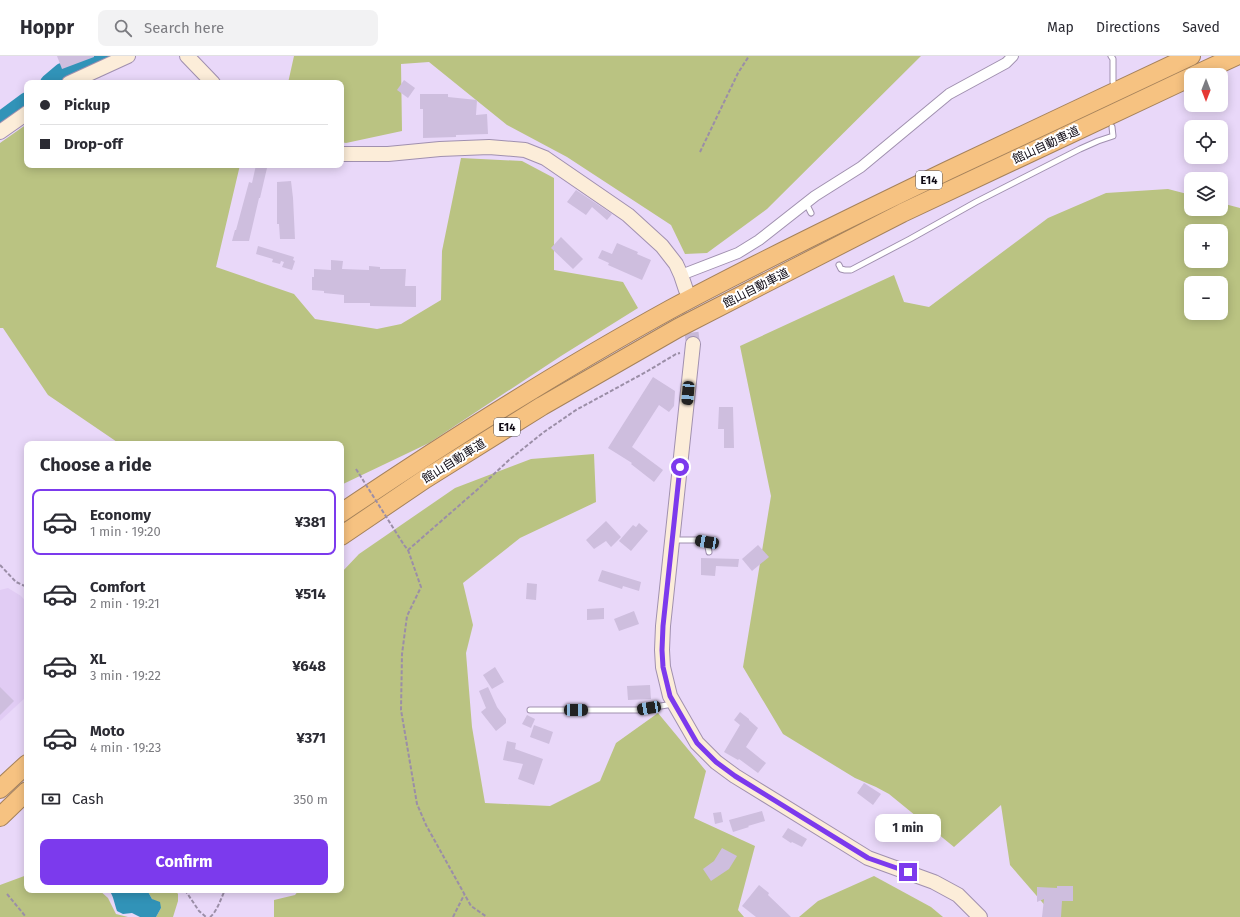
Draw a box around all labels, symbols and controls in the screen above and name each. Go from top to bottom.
search box [98,10,378,46]
text: Hoppr [20,16,74,39]
icon: search [112,17,134,39]
text: Search here [144,19,224,37]
text: Map [1047,19,1074,36]
text: Directions [1096,19,1160,36]
text: Saved [1182,19,1220,36]
north arrow [1184,68,1228,112]
map controls [1184,68,1228,320]
text: Pickup [64,96,110,114]
button: locate [1184,120,1228,164]
street label: 館山自動車道 [1010,123,1082,167]
text: Drop-off [64,135,123,153]
road number: E14 [916,171,942,189]
button: layers [1184,172,1228,216]
button: + [1184,224,1228,268]
street label: 館山自動車道 [721,265,791,311]
button: − [1184,276,1228,320]
car [681,381,695,405]
road number: E14 [494,418,520,436]
street label: 館山自動車道 [420,436,488,486]
text: Choose a ride [40,454,152,476]
route start [671,458,689,476]
icon: car [42,504,78,540]
text: Economy [90,506,151,524]
text: ¥381 [295,513,326,531]
text: 1 min · 19:20 [90,524,161,539]
car [694,534,720,550]
icon: car [42,576,78,612]
text: Comfort [90,578,146,596]
text: ¥514 [295,585,326,603]
text: 2 min · 19:21 [90,596,160,611]
icon: car [42,648,78,684]
text: XL [90,650,106,668]
text: ¥648 [292,657,326,675]
text: 3 min · 19:22 [90,668,161,683]
car [636,700,662,716]
car [564,704,588,716]
icon: car [42,720,78,756]
text: Moto [90,722,125,740]
text: ¥371 [296,729,326,747]
text: 4 min · 19:23 [90,740,161,755]
icon: cash [40,788,62,810]
text: Cash [72,790,104,808]
text: 350 m [293,792,328,807]
callout: 1 min [875,814,941,842]
text: 1 min [892,820,924,835]
button: Confirm [40,839,328,885]
route end [899,863,917,881]

